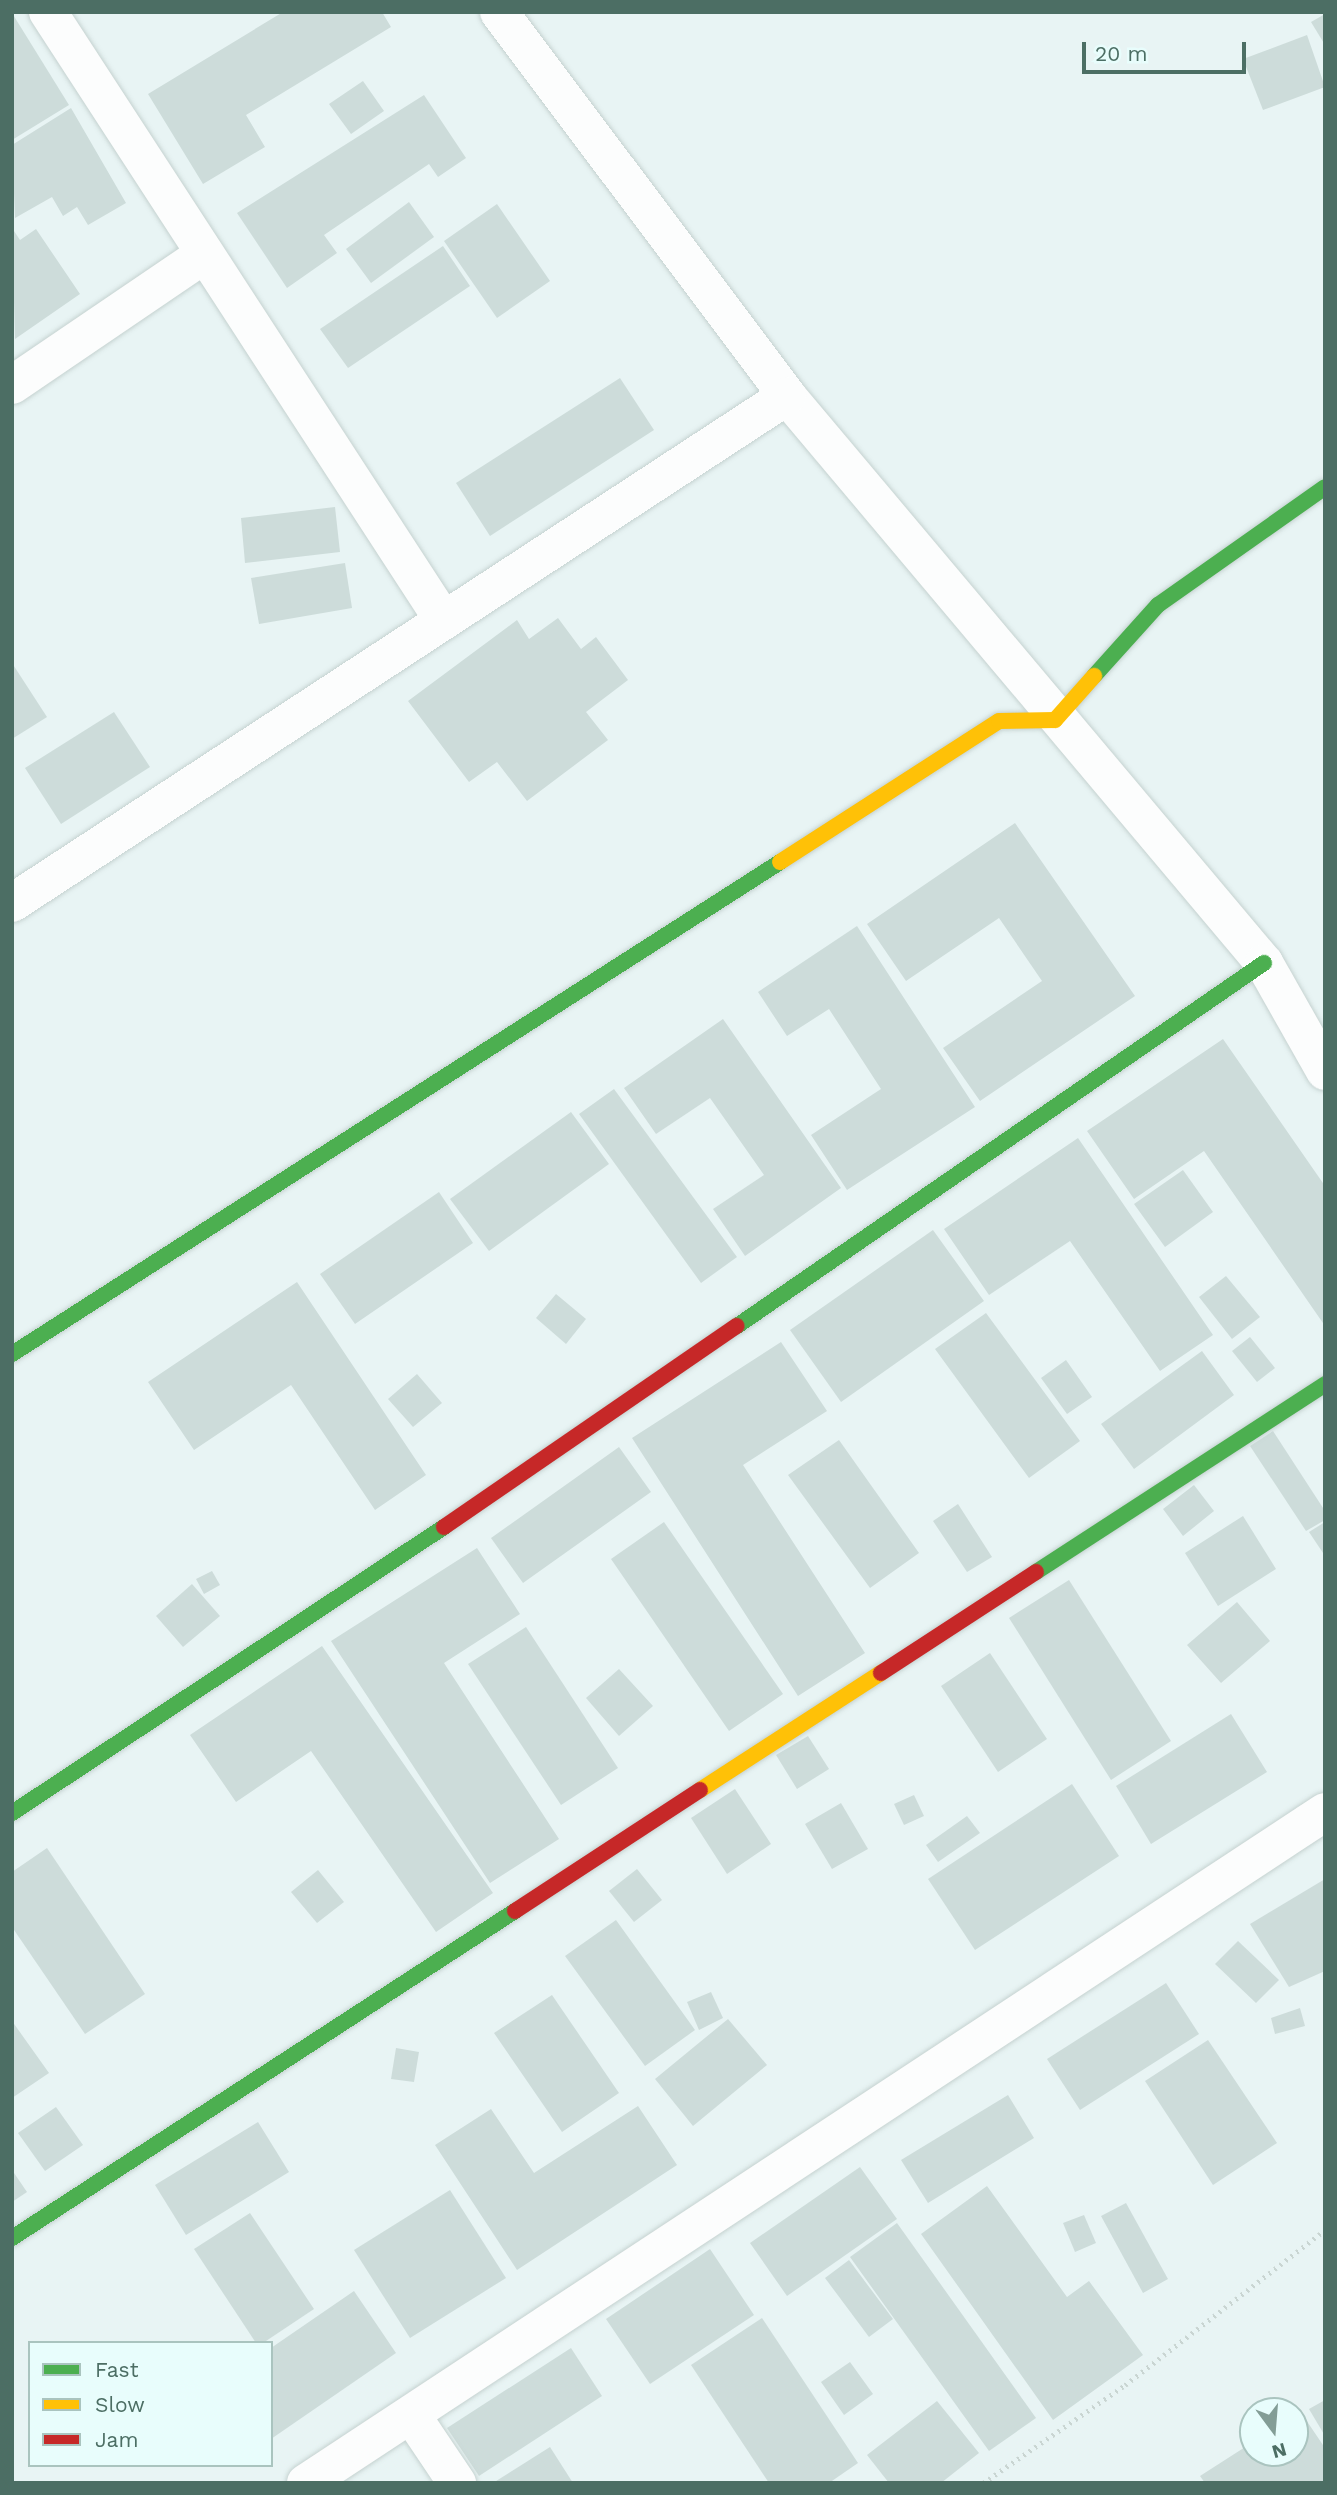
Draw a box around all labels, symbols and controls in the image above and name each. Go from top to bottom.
scale bar [1085,28,1250,72]
text: 20 m [1095,41,1147,66]
legend [28,2341,273,2467]
text: Fast [95,2357,139,2382]
text: Slow [95,2392,145,2417]
north arrow [1239,2397,1309,2467]
text: Jam [95,2427,138,2452]
text: N [1269,2438,1289,2464]

